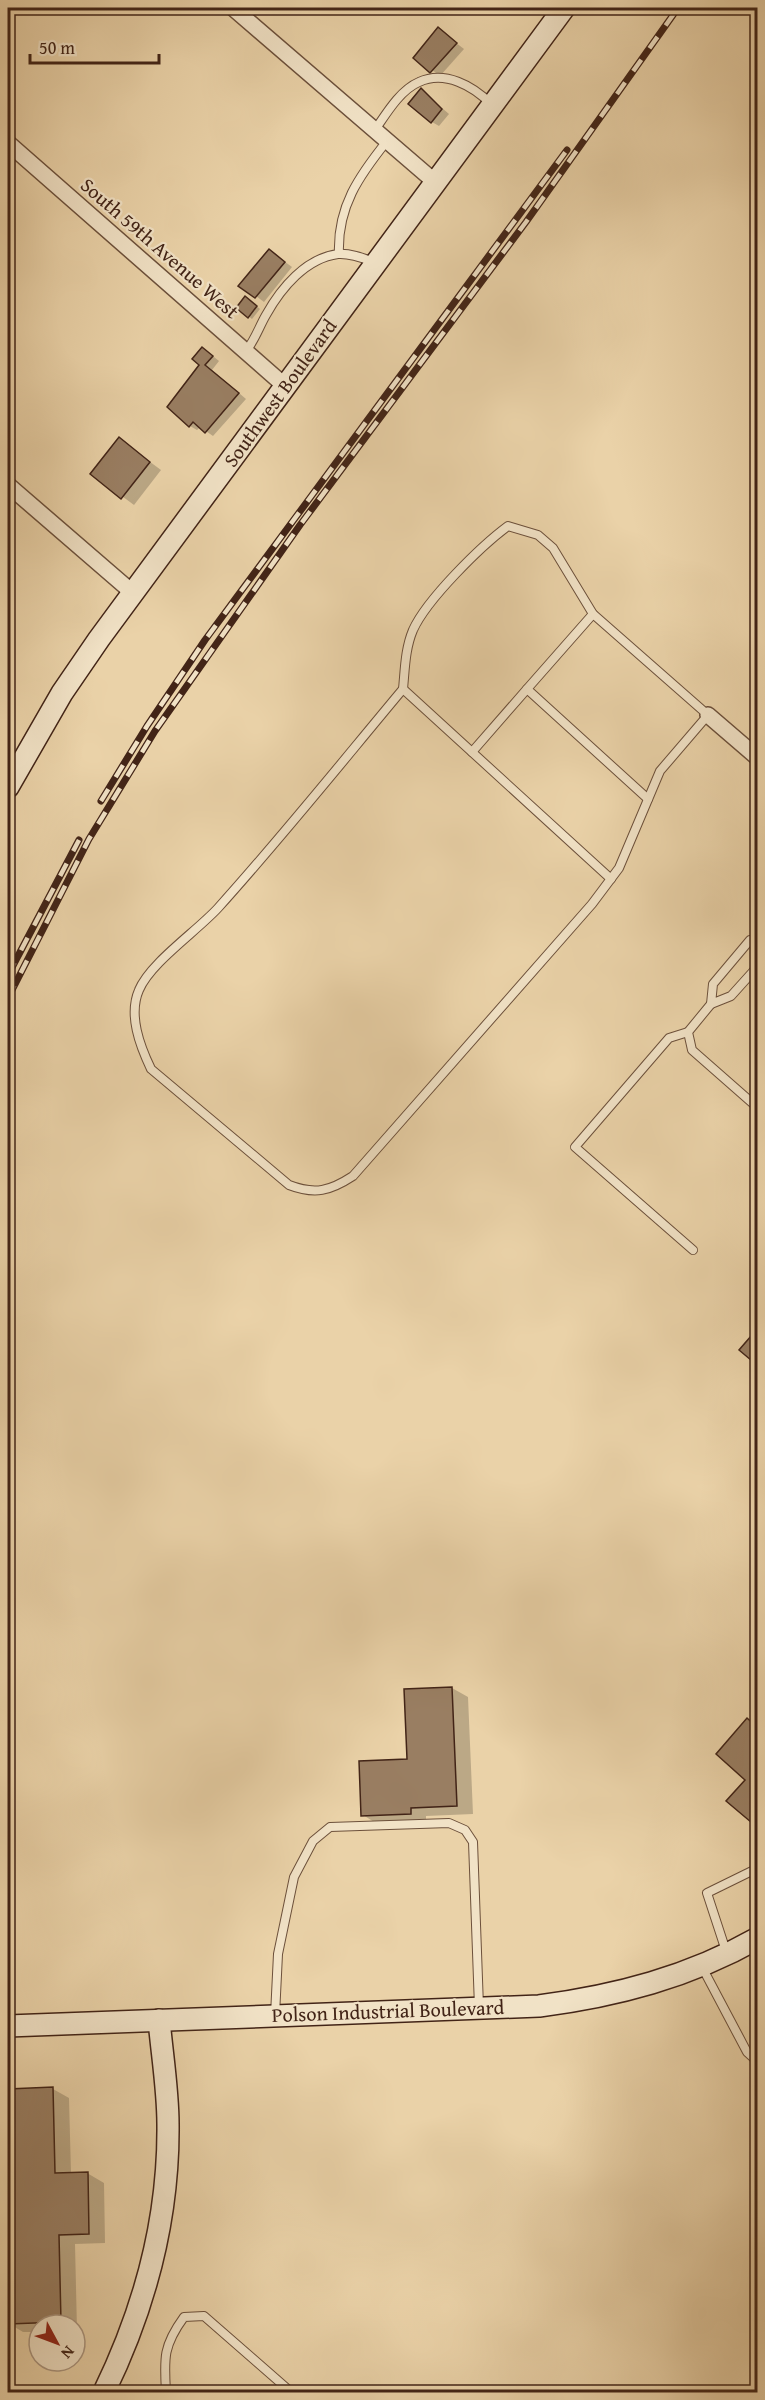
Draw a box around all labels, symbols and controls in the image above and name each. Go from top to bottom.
scale bar [30,27,159,65]
text: 50 m [39,34,75,61]
street label: South 59th Avenue West [75,170,246,325]
street label: Southwest Boulevard [216,312,343,473]
street label: Polson Industrial Boulevard [271,1992,505,2029]
north arrow [27,2313,87,2373]
text: N [56,2341,81,2365]

